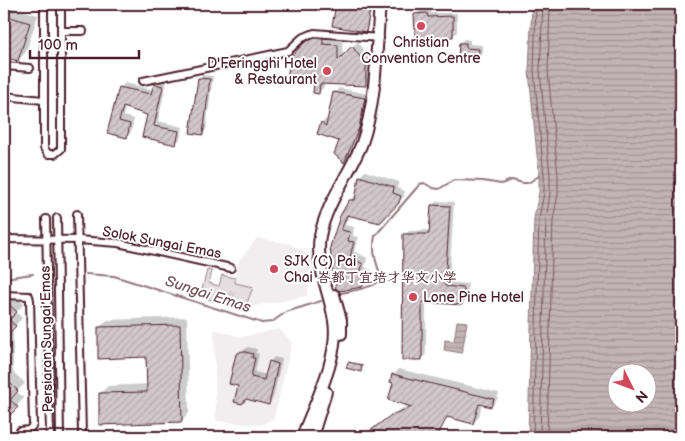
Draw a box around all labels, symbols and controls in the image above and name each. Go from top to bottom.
marker: Christian Convention Centre [415,20,427,32]
scale bar [30,28,139,60]
place label: Christian Convention Centre [361,34,481,67]
text: 100 m [38,36,78,55]
place label: D'Feringghi Hotel & Restaurant [207,55,318,88]
marker: D'Feringghi Hotel & Restaurant [321,65,333,77]
street label: Solok Sungai Emas [101,223,223,262]
place label: SJK (C) Pai Chai 峇都丁宜培才华文小学 [284,253,457,286]
marker: SJK (C) Pai Chai 峇都丁宜培才华文小学 [268,263,280,275]
street label: Persiaran Sungai Emas [37,265,56,412]
water label: Sungai Emas [163,272,254,317]
place label: Lone Pine Hotel [423,289,524,306]
marker: Lone Pine Hotel [407,291,419,303]
north arrow [608,364,658,414]
text: N [631,387,651,406]

